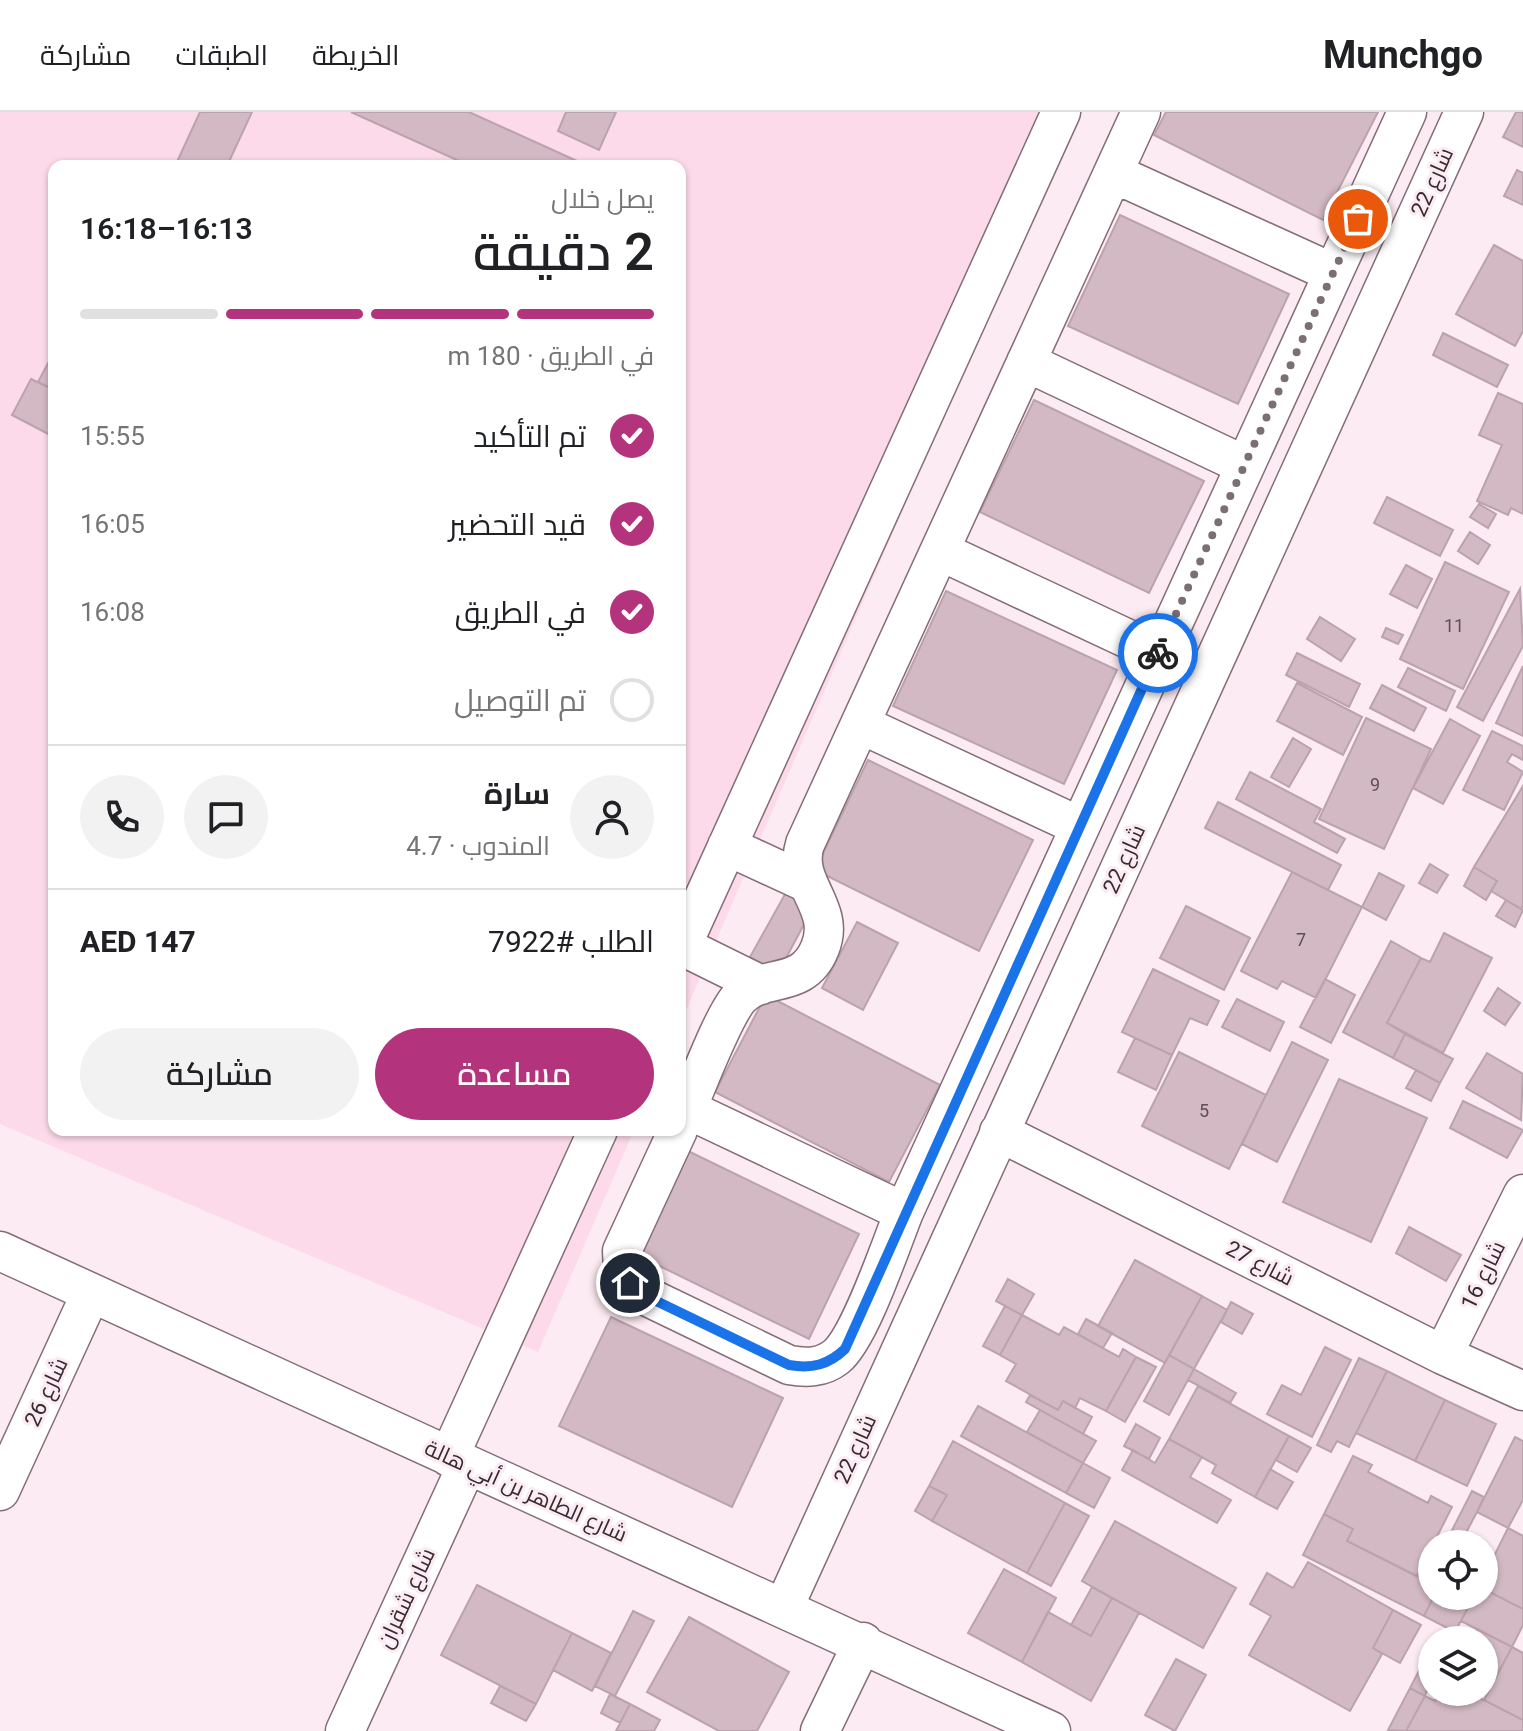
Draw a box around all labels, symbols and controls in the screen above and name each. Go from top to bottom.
text: Munchgo [1323,33,1483,77]
text: مشاركة [40,39,131,72]
text: الطبقات [175,39,268,72]
text: الخريطة [312,39,399,72]
street label: شارع 22 [1406,144,1460,221]
text: يصل خلال [551,184,654,214]
pin [1324,185,1392,253]
icon: bag [1336,197,1380,241]
text: 16:13–16:18 [80,211,253,246]
text: 2 دقيقة [473,222,654,283]
text: في الطريق · 180 m [447,341,654,371]
icon: check [610,414,654,458]
text: تم التأكيد [473,419,586,454]
text: 15:55 [80,421,145,451]
icon: check [610,502,654,546]
text: قيد التحضير [449,507,586,542]
text: 16:05 [80,509,145,539]
icon: check [610,590,654,634]
text: في الطريق [455,595,586,630]
text: 16:08 [80,597,145,627]
courier [1118,613,1198,693]
house number: 11 [1444,615,1464,636]
icon: bike [1136,631,1180,675]
text: تم التوصيل [454,683,586,718]
house number: 9 [1370,774,1380,795]
button: phone [80,775,164,859]
button: chat [184,775,268,859]
button: person [570,775,654,859]
text: سارة [484,776,550,811]
street label: شارع 22 [1098,821,1152,898]
text: المندوب · 4.7 [406,831,550,861]
text: AED 147 [80,924,196,959]
text: الطلب #7922 [488,924,654,959]
house number: 7 [1296,929,1306,950]
button: مشاركة [80,1028,359,1120]
button: مساعدة [375,1028,654,1120]
house number: 5 [1199,1100,1209,1121]
street label: شارع 27 [1221,1235,1298,1292]
street label: شارع 16 [1456,1237,1512,1314]
pin [596,1249,664,1317]
icon: home [608,1261,652,1305]
street label: شارع 26 [19,1354,75,1431]
street label: شارع 22 [829,1411,883,1488]
street label: شارع الطاهر بن أبي هالة [419,1434,631,1551]
map controls [1418,1530,1498,1706]
button: locate [1418,1530,1498,1610]
street label: شارع شقران [372,1544,442,1653]
button: layers [1418,1626,1498,1706]

